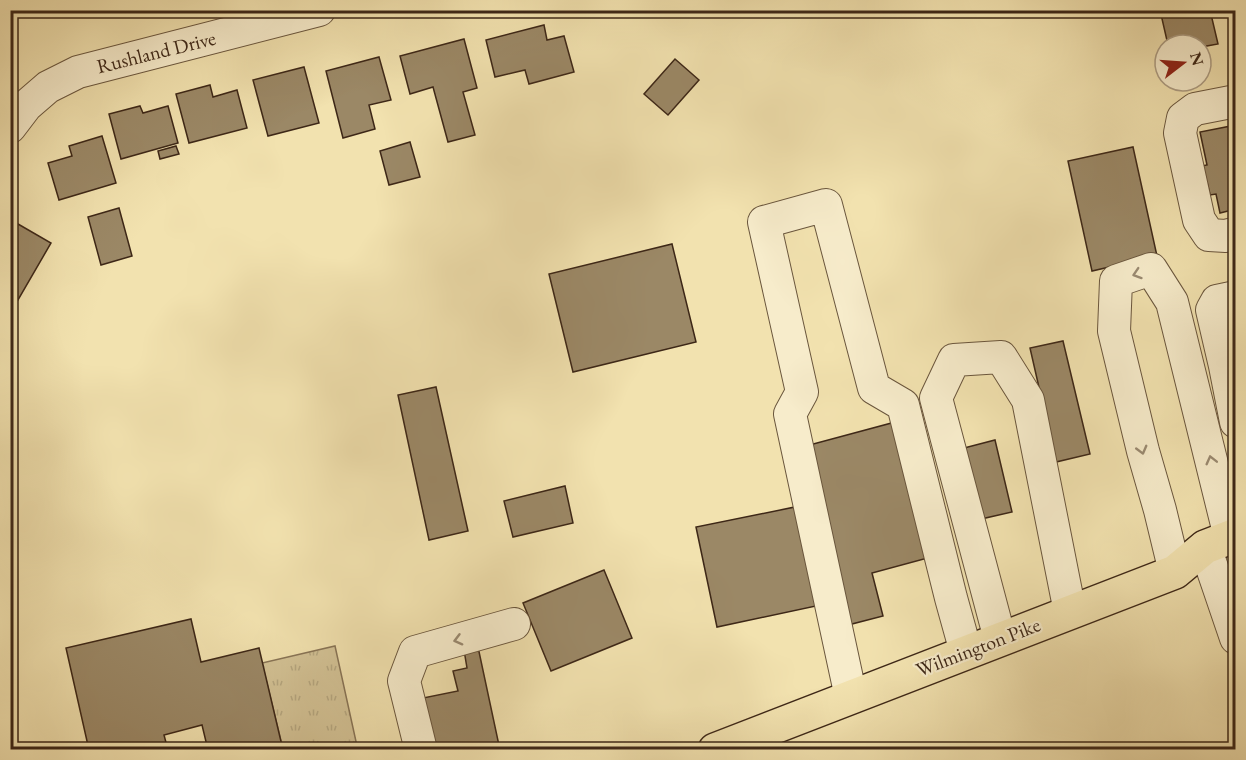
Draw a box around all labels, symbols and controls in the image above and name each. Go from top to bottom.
street label: Rushland Drive [94,25,218,79]
north arrow [1153,33,1213,93]
text: N [1185,49,1209,68]
one-way arrow [1133,267,1143,279]
one-way arrow [1135,444,1148,454]
one-way arrow [1205,455,1218,465]
street label: Wilmington Pike [912,611,1044,683]
one-way arrow [453,632,463,645]

